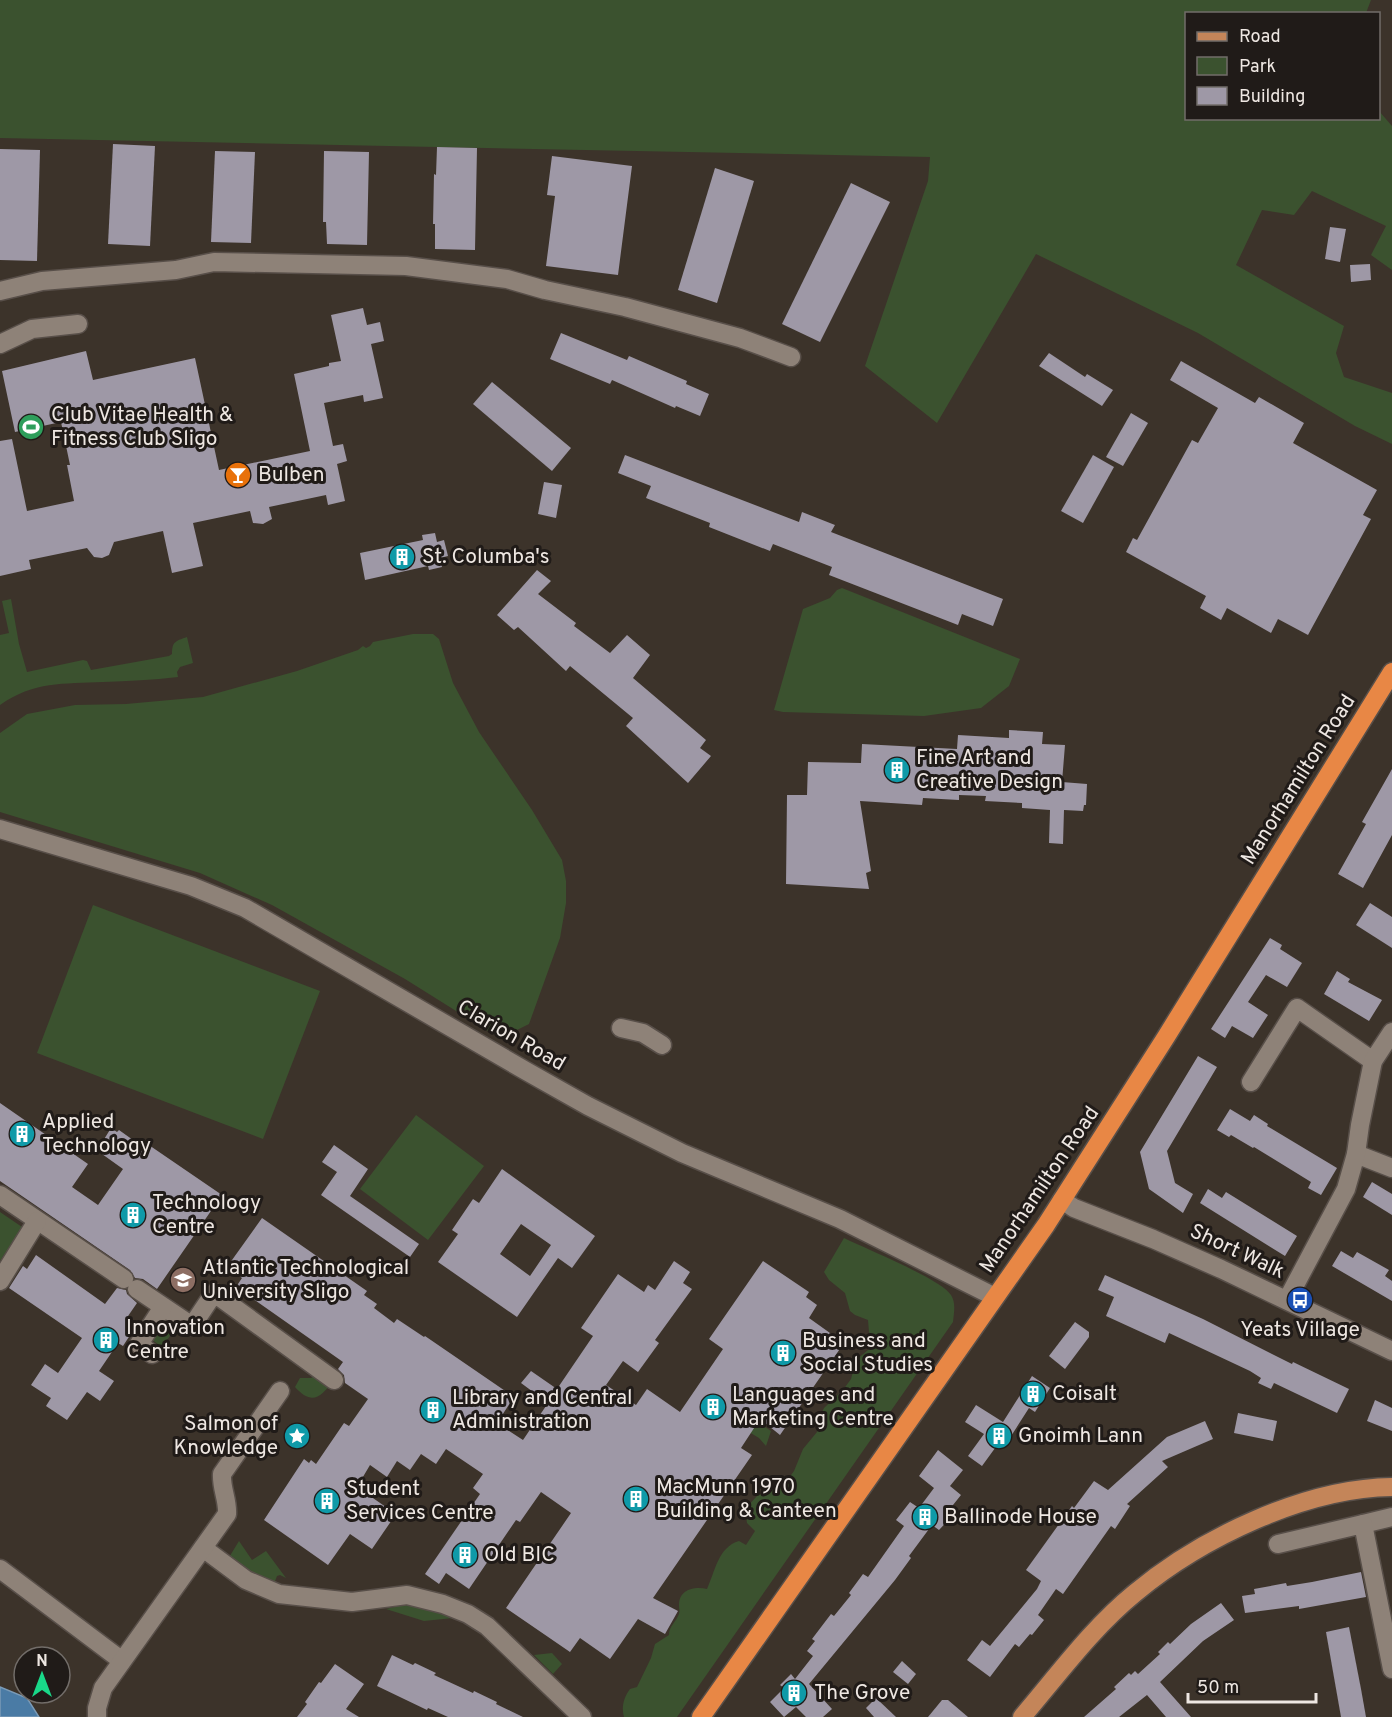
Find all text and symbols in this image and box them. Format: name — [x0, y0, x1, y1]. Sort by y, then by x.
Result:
legend — [1185, 12, 1380, 120]
text: Road — [1239, 26, 1281, 49]
text: Park — [1239, 56, 1276, 79]
text: Building — [1239, 86, 1305, 109]
place label: Club Vitae Health & Fitness Club Sligo — [51, 402, 233, 453]
sports icon: Club Vitae Health & Fitness Club Sligo — [16, 412, 46, 442]
bar icon: Bulben — [223, 460, 253, 490]
place label: Bulben — [258, 462, 325, 489]
building icon: St. Columba's — [387, 542, 417, 572]
place label: St. Columba's — [422, 544, 550, 571]
street label: Manorhamilton Road — [1236, 690, 1362, 870]
place label: Fine Art and Creative Design — [916, 745, 1063, 796]
building icon: Fine Art and Creative Design — [882, 755, 912, 785]
street label: Clarion Road — [452, 994, 570, 1078]
street label: Manorhamilton Road — [974, 1101, 1106, 1279]
place label: Applied Technology — [42, 1109, 151, 1160]
building icon: Applied Technology — [7, 1119, 37, 1149]
place label: Technology Centre — [152, 1190, 261, 1241]
building icon: Technology Centre — [118, 1200, 148, 1230]
street label: Short Walk — [1185, 1218, 1289, 1286]
place label: Atlantic Technological University Sligo — [202, 1255, 409, 1306]
school or university icon: Atlantic Technological University Sligo — [168, 1265, 198, 1295]
bus stop icon: Yeats Village — [1285, 1285, 1315, 1315]
place label: Innovation Centre — [126, 1315, 225, 1366]
place label: Yeats Village — [1240, 1317, 1360, 1344]
building icon: Innovation Centre — [91, 1325, 121, 1355]
place label: Business and Social Studies — [802, 1328, 933, 1379]
building icon: Business and Social Studies — [768, 1338, 798, 1368]
building icon: Coisalt — [1018, 1379, 1048, 1409]
place label: Coisalt — [1052, 1381, 1117, 1408]
place label: Languages and Marketing Centre — [732, 1382, 894, 1433]
place label: Library and Central Administration — [452, 1385, 633, 1436]
building icon: Languages and Marketing Centre — [698, 1392, 728, 1422]
building icon: Library and Central Administration — [418, 1395, 448, 1425]
place label: Salmon of Knowledge — [173, 1411, 278, 1462]
place icon: Salmon of Knowledge — [282, 1421, 312, 1451]
building icon: Gnoimh Lann — [984, 1421, 1014, 1451]
place label: Gnoimh Lann — [1018, 1423, 1143, 1450]
place label: MacMunn 1970 Building & Canteen — [656, 1474, 837, 1525]
place label: Student Services Centre — [346, 1476, 493, 1527]
building icon: MacMunn 1970 Building & Canteen — [621, 1484, 651, 1514]
building icon: Student Services Centre — [312, 1486, 342, 1516]
building icon: Ballinode House — [910, 1502, 940, 1532]
place label: Ballinode House — [944, 1504, 1097, 1531]
building icon: Old BIC — [450, 1540, 480, 1570]
place label: Old BIC — [484, 1542, 555, 1569]
north arrow — [12, 1645, 72, 1705]
text: N — [36, 1652, 48, 1672]
scale bar — [1188, 1666, 1316, 1704]
text: 50 m — [1197, 1677, 1239, 1700]
building icon: The Grove — [779, 1678, 809, 1708]
place label: The Grove — [814, 1680, 910, 1707]

